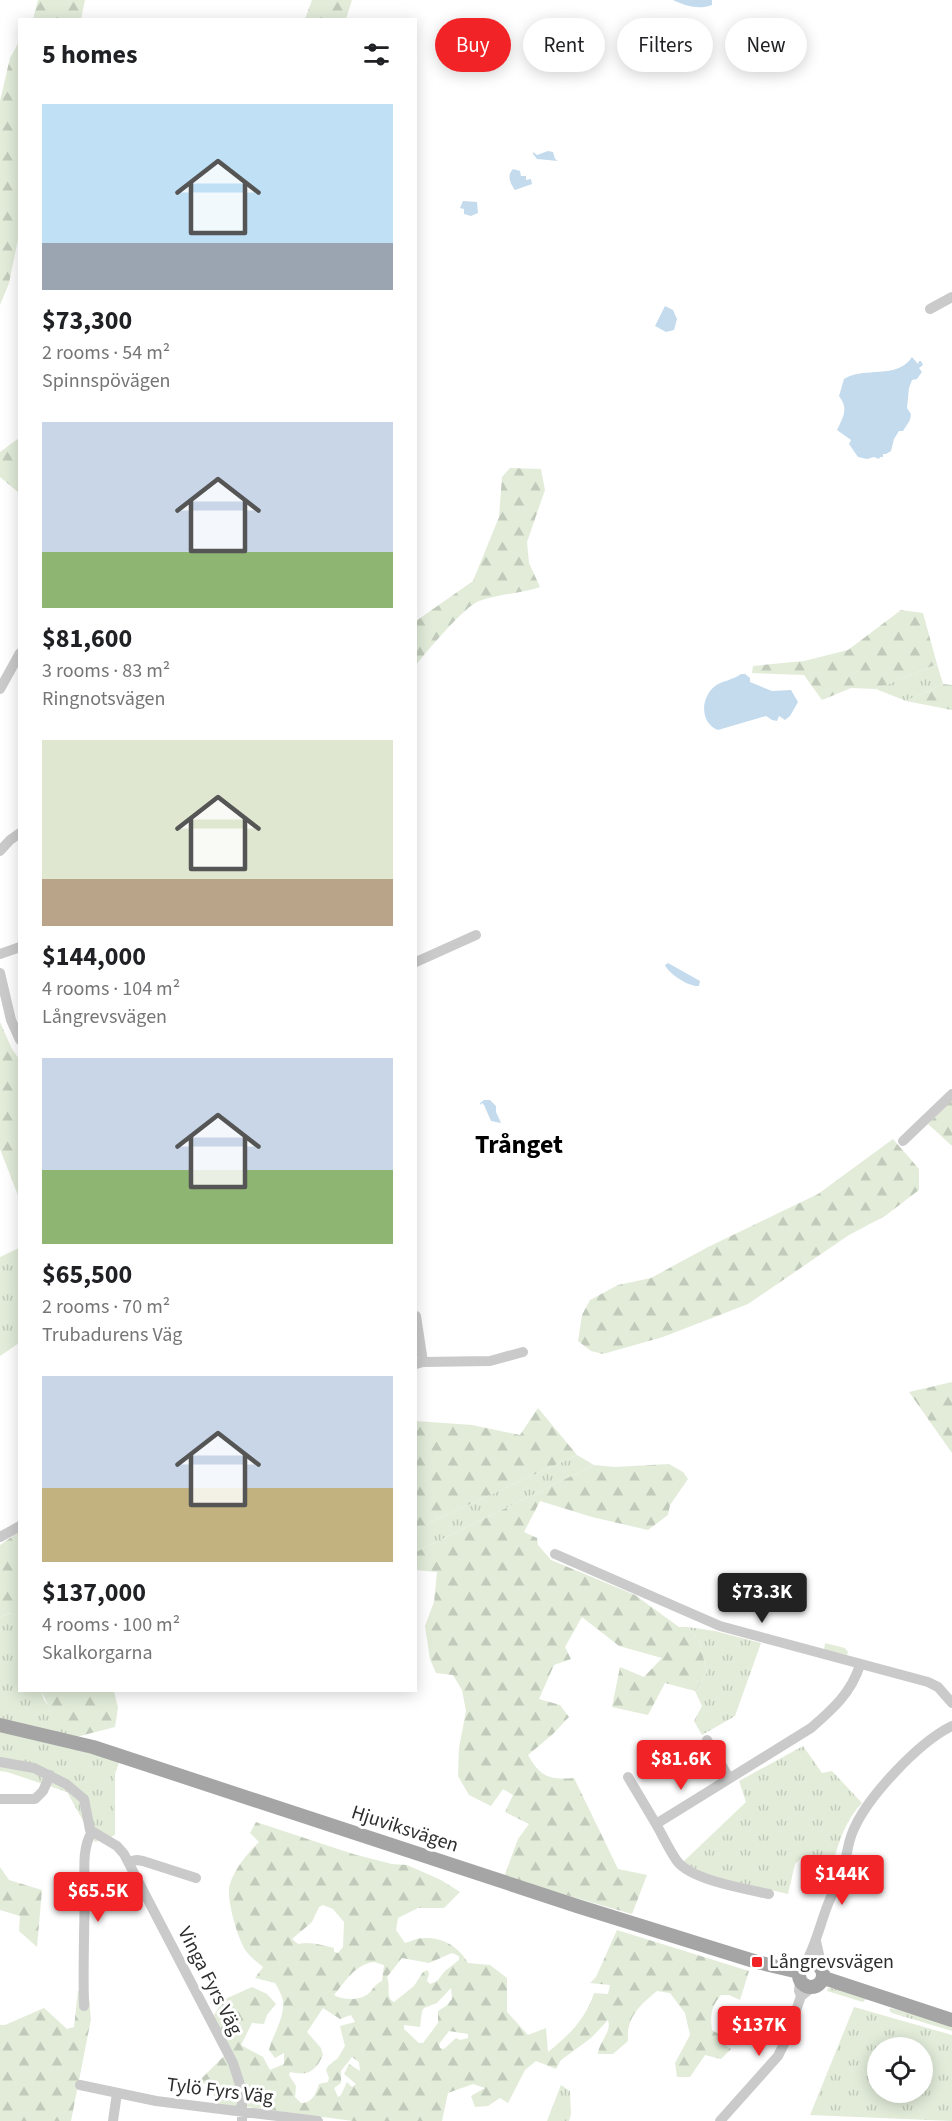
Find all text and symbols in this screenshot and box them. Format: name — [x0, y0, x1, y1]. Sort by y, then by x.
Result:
chip: Buy — [435, 18, 511, 72]
chip: Rent — [523, 18, 605, 72]
chip: Filters — [617, 18, 713, 72]
chip: New — [725, 18, 807, 72]
text: 5 homes — [42, 36, 137, 73]
icon: filters — [360, 38, 393, 71]
icon: home — [164, 143, 272, 251]
text: $73,300 — [42, 302, 132, 339]
text: 2 rooms · 54 m² — [42, 339, 170, 367]
text: Spinnspövägen — [42, 367, 171, 395]
icon: home — [164, 461, 272, 569]
text: $81,600 — [42, 620, 132, 657]
text: 3 rooms · 83 m² — [42, 657, 170, 685]
text: Ringnotsvägen — [42, 685, 165, 713]
icon: home — [164, 779, 272, 887]
text: $144,000 — [42, 938, 146, 975]
text: 4 rooms · 104 m² — [42, 975, 180, 1003]
text: Långrevsvägen — [42, 1003, 167, 1031]
icon: home — [164, 1097, 272, 1205]
district label: Trånget — [475, 1126, 563, 1163]
text: $65,500 — [42, 1256, 132, 1293]
text: 2 rooms · 70 m² — [42, 1293, 170, 1321]
text: Trubadurens Väg — [42, 1321, 182, 1349]
icon: home — [164, 1415, 272, 1523]
pin: $73.3K — [713, 1573, 811, 1624]
text: $137,000 — [42, 1574, 146, 1611]
text: $73.3K — [732, 1578, 792, 1606]
text: 4 rooms · 100 m² — [42, 1611, 180, 1639]
text: Skalkorgarna — [42, 1639, 152, 1667]
pin: $81.6K — [632, 1740, 730, 1791]
text: $81.6K — [651, 1745, 711, 1773]
street label: Hjuviksvägen — [348, 1799, 462, 1859]
pin: $144K — [800, 1855, 884, 1906]
text: $144K — [815, 1860, 869, 1888]
pin: $65.5K — [49, 1872, 147, 1923]
text: $65.5K — [68, 1877, 128, 1905]
street label: Vinga Fyrs Väg — [171, 1922, 249, 2040]
place label: Långrevsvägen — [769, 1948, 894, 1976]
marker: Långrevsvägen — [750, 1955, 764, 1969]
pin: $137K — [717, 2006, 801, 2057]
text: $137K — [732, 2011, 786, 2039]
map controls — [867, 2037, 933, 2103]
button: locate — [867, 2037, 933, 2103]
street label: Tylö Fyrs Väg — [165, 2071, 275, 2111]

